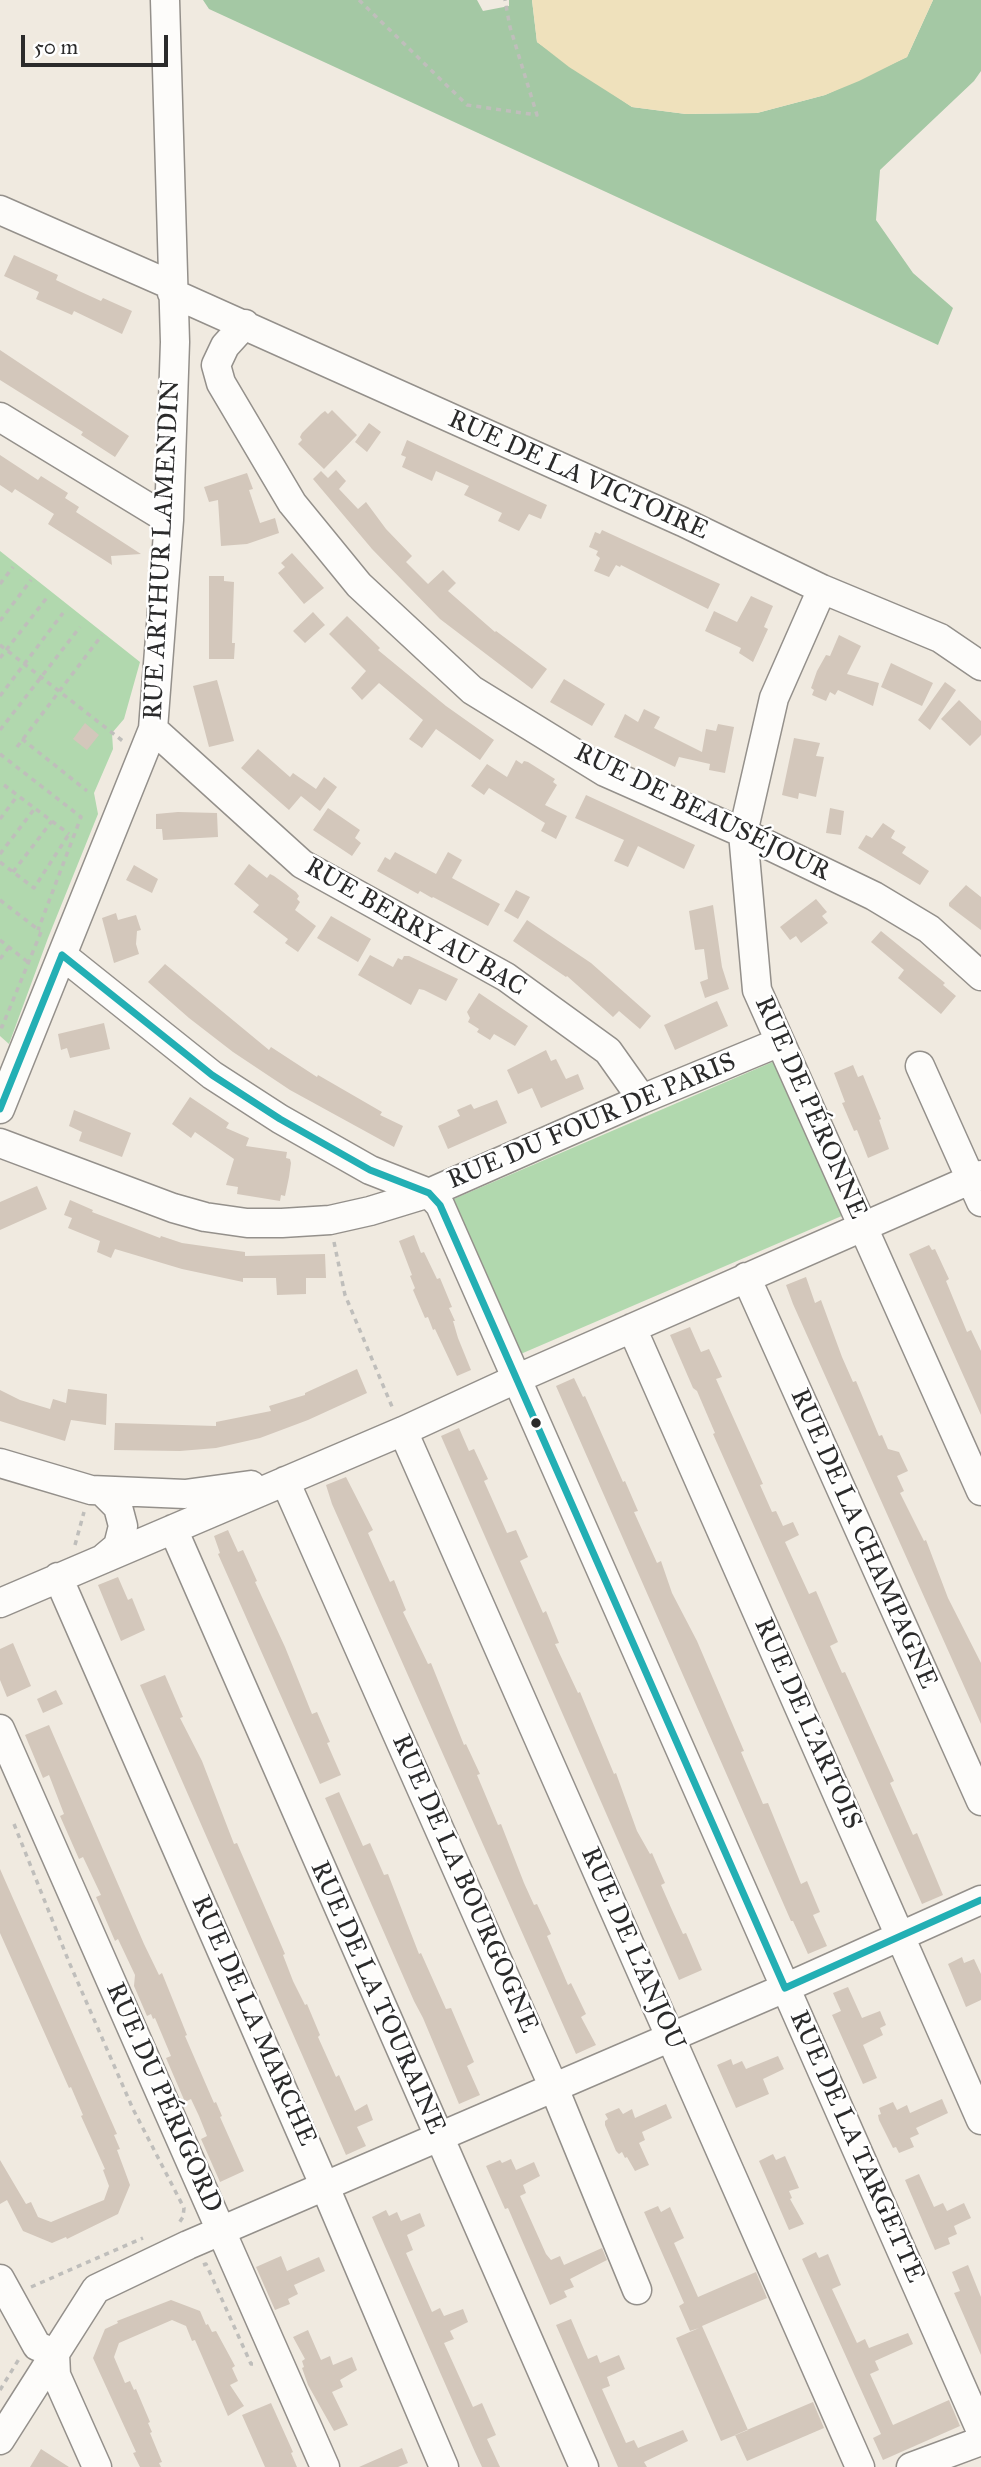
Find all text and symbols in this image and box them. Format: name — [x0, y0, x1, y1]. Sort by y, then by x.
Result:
scale bar — [24, 21, 172, 65]
text: 50 m — [34, 34, 78, 60]
street label: RUE ARTHUR LAMENDIN — [139, 379, 187, 721]
street label: RUE DE LA VICTOIRE — [443, 404, 713, 548]
street label: RUE DE BEAUSÉJOUR — [569, 737, 835, 889]
street label: RUE BERRY AU BAC — [299, 852, 531, 1004]
street label: RUE DE PÉRONNE — [747, 992, 873, 1224]
street label: RUE DU FOUR DE PARIS — [443, 1047, 741, 1197]
street label: RUE DE LA CHAMPAGNE — [783, 1384, 943, 1694]
unlabelled marker — [529, 1416, 543, 1430]
street label: RUE DE L'ARTOIS — [746, 1614, 868, 1834]
street label: RUE DE LA BOURGOGNE — [384, 1730, 544, 2038]
street label: RUE DE L'ANJOU — [573, 1843, 691, 2055]
street label: RUE DE LA TOURAINE — [303, 1857, 451, 2139]
street label: RUE DE LA MARCHE — [184, 1891, 322, 2151]
street label: RUE DU PÉRIGORD — [98, 1978, 228, 2218]
street label: RUE DE LA TARGETTE — [782, 2006, 930, 2288]

